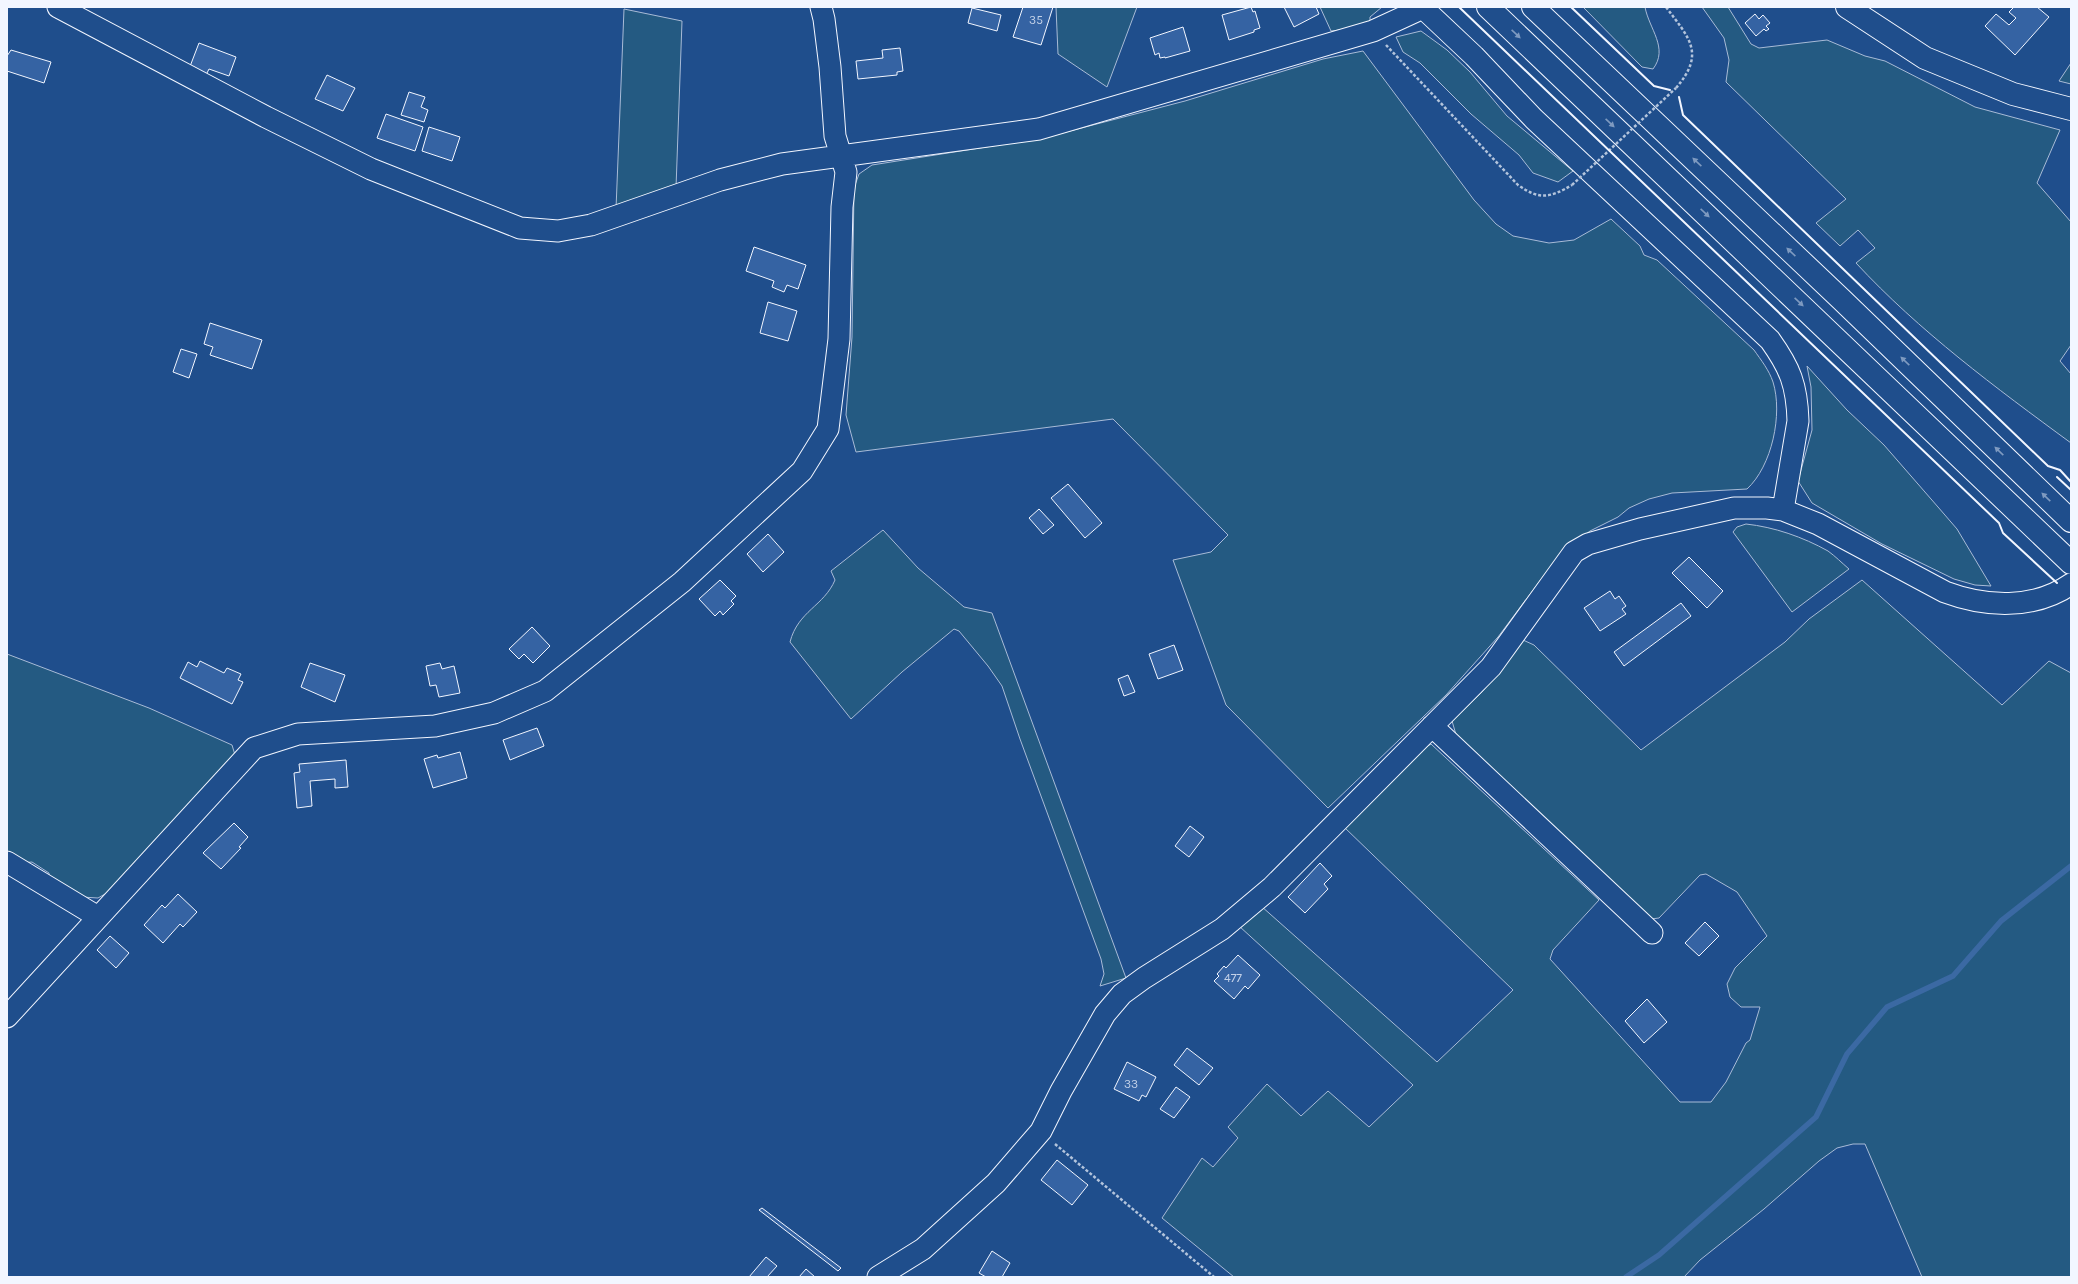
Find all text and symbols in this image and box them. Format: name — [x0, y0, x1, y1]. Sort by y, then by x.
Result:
house number: 35 — [1029, 13, 1043, 27]
one-way arrow — [1511, 29, 1521, 39]
one-way arrow — [1606, 118, 1615, 127]
one-way arrow — [1692, 157, 1702, 167]
one-way arrow — [1700, 208, 1710, 218]
one-way arrow — [1786, 247, 1796, 257]
one-way arrow — [1794, 297, 1804, 307]
one-way arrow — [1900, 356, 1910, 366]
one-way arrow — [1994, 446, 2004, 456]
one-way arrow — [2041, 492, 2051, 502]
house number: 477 — [1224, 971, 1242, 985]
house number: 33 — [1124, 1077, 1138, 1091]

